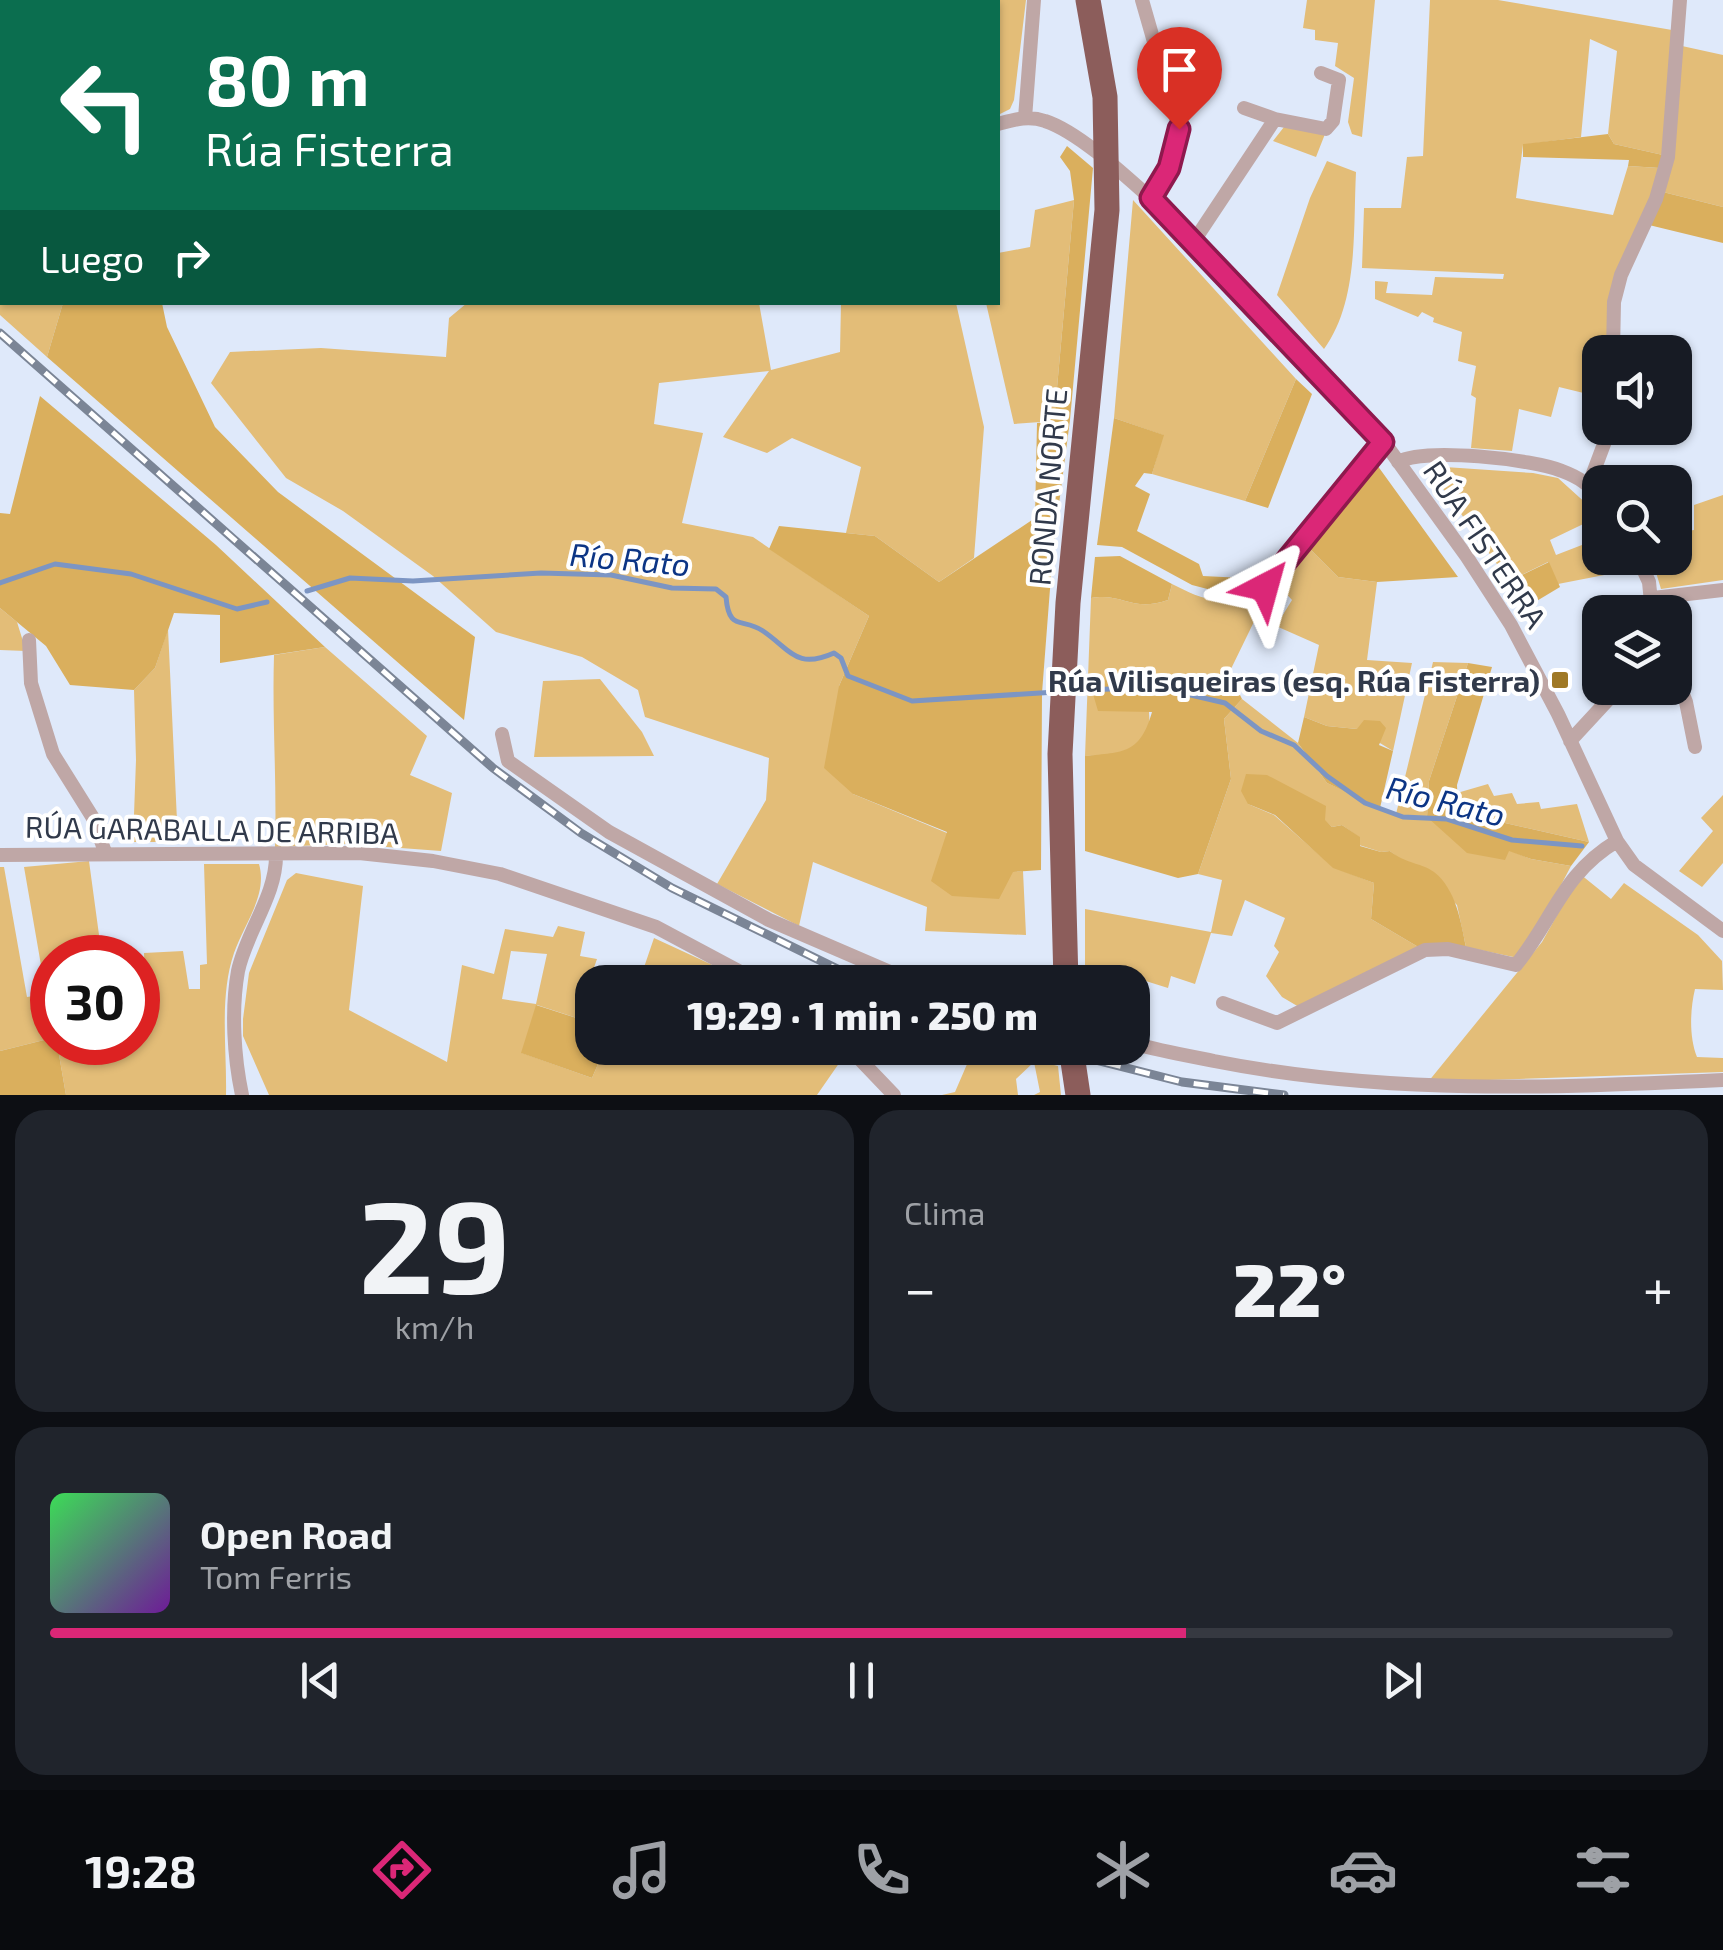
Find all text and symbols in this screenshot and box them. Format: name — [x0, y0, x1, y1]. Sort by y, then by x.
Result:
pin — [1137, 27, 1222, 130]
text: 80 m — [205, 36, 370, 120]
icon: left — [40, 40, 170, 170]
icon: arrive — [1152, 42, 1207, 97]
text: Rúa Fisterra — [205, 121, 454, 175]
icon: right — [164, 230, 219, 285]
text: Luego — [40, 235, 144, 281]
map controls — [1582, 335, 1692, 705]
button: sound — [1582, 335, 1692, 445]
street label: RONDA NORTE — [1020, 387, 1074, 587]
street label: RÚA FISTERRA — [1417, 454, 1555, 635]
button: search — [1582, 465, 1692, 575]
water label: Río Rato — [568, 534, 692, 582]
position arrow — [1213, 535, 1317, 639]
button: layers — [1582, 595, 1692, 705]
place label: Rúa Vilisqueiras (esq. Rúa Fisterra) — [1048, 662, 1540, 698]
marker: Rúa Vilisqueiras (esq. Rúa Fisterra) — [1549, 669, 1571, 691]
water label: Río Rato — [1383, 767, 1509, 833]
street label: RÚA GARABALLA DE ARRIBA — [25, 808, 400, 850]
speed limit sign: 30 — [30, 935, 160, 1065]
text: 19:29 · 1 min · 250 m — [687, 992, 1038, 1038]
text: 29 — [358, 1164, 511, 1320]
text: Clima — [904, 1193, 985, 1231]
text: 22° — [1233, 1242, 1346, 1332]
text: − — [904, 1254, 936, 1320]
text: + — [1643, 1254, 1673, 1320]
text: km/h — [395, 1307, 474, 1345]
text: Open Road — [200, 1511, 393, 1557]
text: Tom Ferris — [200, 1557, 352, 1595]
icon: previous — [293, 1653, 348, 1708]
icon: pause — [834, 1653, 889, 1708]
icon: next — [1375, 1653, 1430, 1708]
icon: directions — [367, 1835, 437, 1905]
icon: music — [607, 1835, 677, 1905]
icon: phone — [847, 1835, 917, 1905]
icon: climate — [1088, 1835, 1158, 1905]
icon: car — [1328, 1835, 1398, 1905]
icon: filters — [1568, 1835, 1638, 1905]
text: 19:28 — [85, 1843, 197, 1897]

